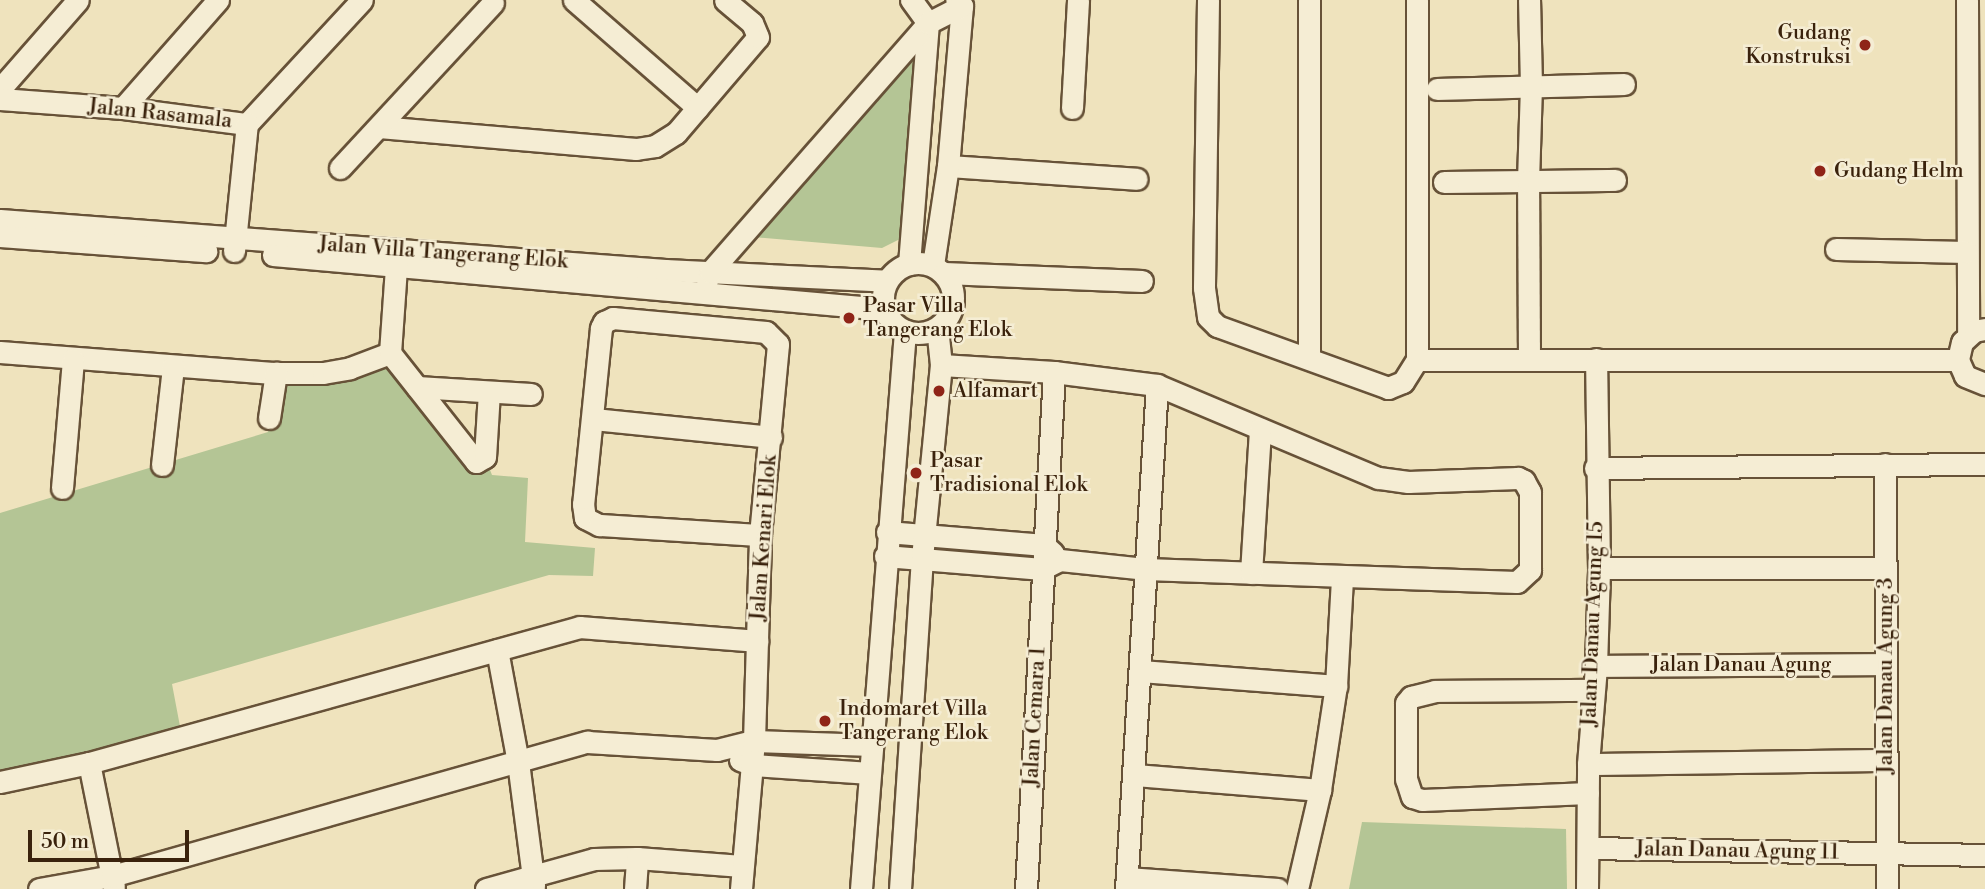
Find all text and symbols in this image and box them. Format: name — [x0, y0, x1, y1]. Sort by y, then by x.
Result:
place label: Gudang Konstruksi — [1745, 20, 1851, 70]
marker: Gudang Konstruksi — [1857, 37, 1873, 53]
street label: Jalan Rasamala — [87, 94, 233, 134]
place label: Gudang Helm — [1834, 158, 1964, 184]
marker: Gudang Helm — [1812, 163, 1828, 179]
street label: Jalan Villa Tangerang Elok — [317, 232, 569, 274]
place label: Pasar Villa Tangerang Elok — [863, 293, 1012, 343]
marker: Pasar Villa Tangerang Elok — [841, 310, 857, 326]
place label: Alfamart — [953, 378, 1038, 404]
marker: Alfamart — [931, 383, 947, 399]
place label: Pasar Tradisional Elok — [930, 448, 1087, 498]
street label: Jalan Kenari Elok — [746, 454, 782, 622]
marker: Pasar Tradisional Elok — [908, 465, 924, 481]
street label: Jalan Danau Agung 15 — [1577, 521, 1609, 727]
street label: Jalan Danau Agung 3 — [1873, 578, 1899, 774]
street label: Jalan Cemara 1 — [1019, 646, 1051, 788]
street label: Jalan Danau Agung — [1651, 652, 1831, 678]
place label: Indomaret Villa Tangerang Elok — [839, 696, 988, 746]
marker: Indomaret Villa Tangerang Elok — [817, 713, 833, 729]
scale bar — [32, 816, 192, 860]
text: 50 m — [41, 829, 89, 855]
street label: Jalan Danau Agung 11 — [1635, 837, 1839, 865]

